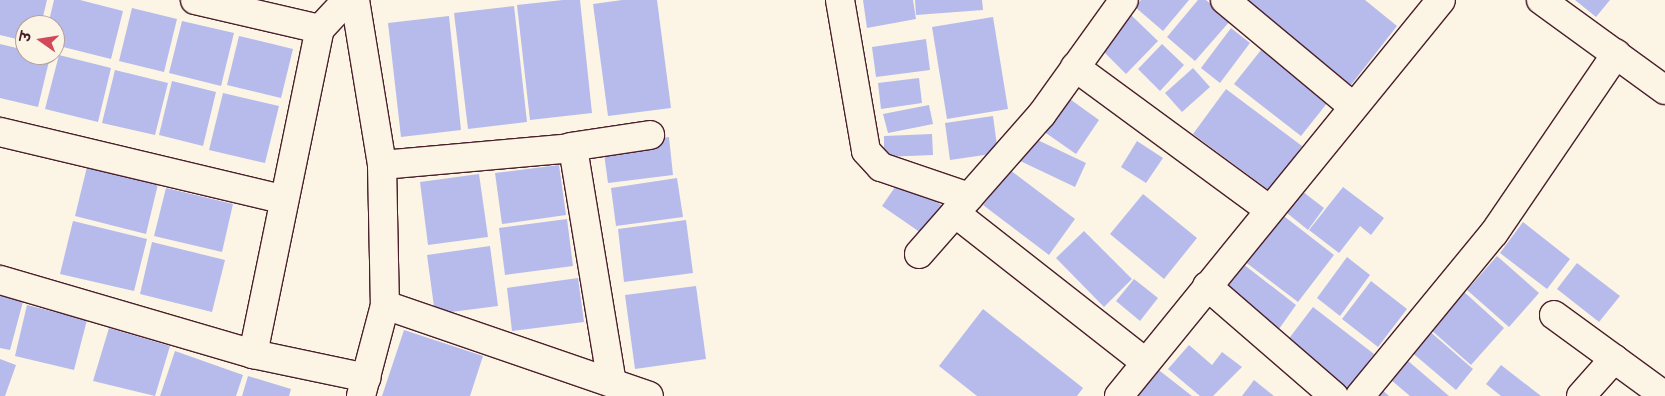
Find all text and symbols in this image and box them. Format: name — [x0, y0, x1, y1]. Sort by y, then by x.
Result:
north arrow — [15, 15, 65, 65]
text: उ — [17, 30, 36, 43]

